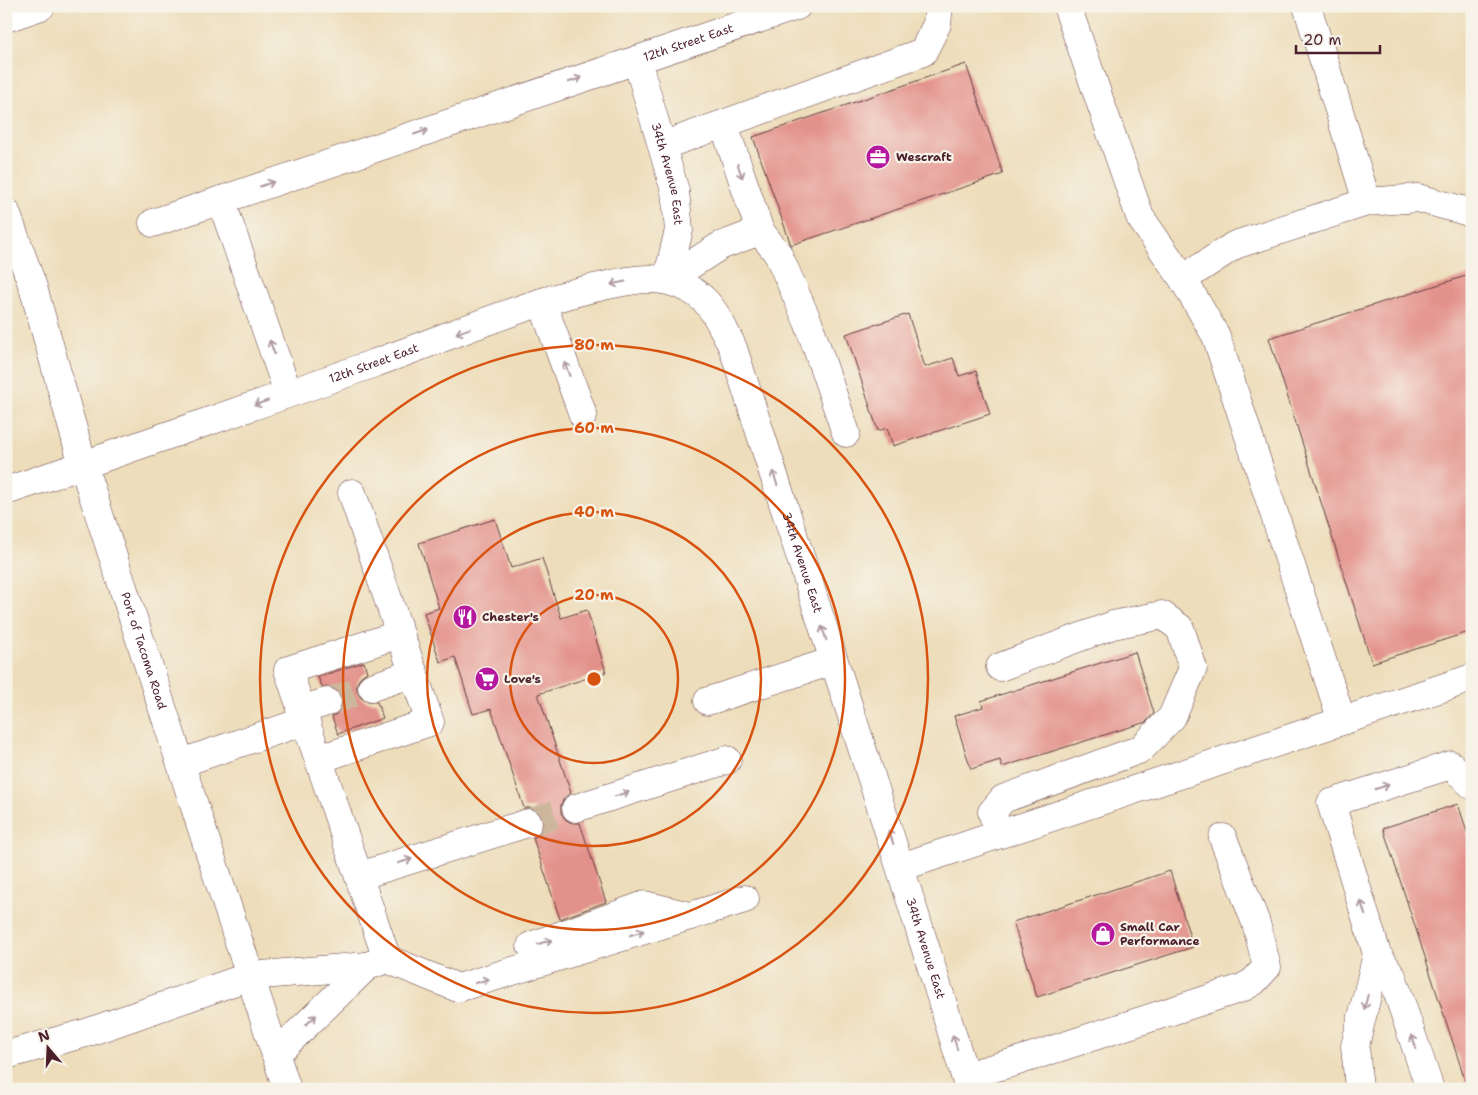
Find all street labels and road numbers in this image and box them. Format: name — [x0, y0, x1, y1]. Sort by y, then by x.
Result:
street label: 12th Street East — [641, 20, 736, 65]
street label: 34th Avenue East — [648, 121, 686, 226]
street label: 12th Street East — [327, 340, 421, 387]
street label: 34th Avenue East — [778, 510, 826, 615]
street label: Port of Tacoma Road — [117, 590, 170, 712]
street label: 34th Avenue East — [902, 896, 949, 1001]

